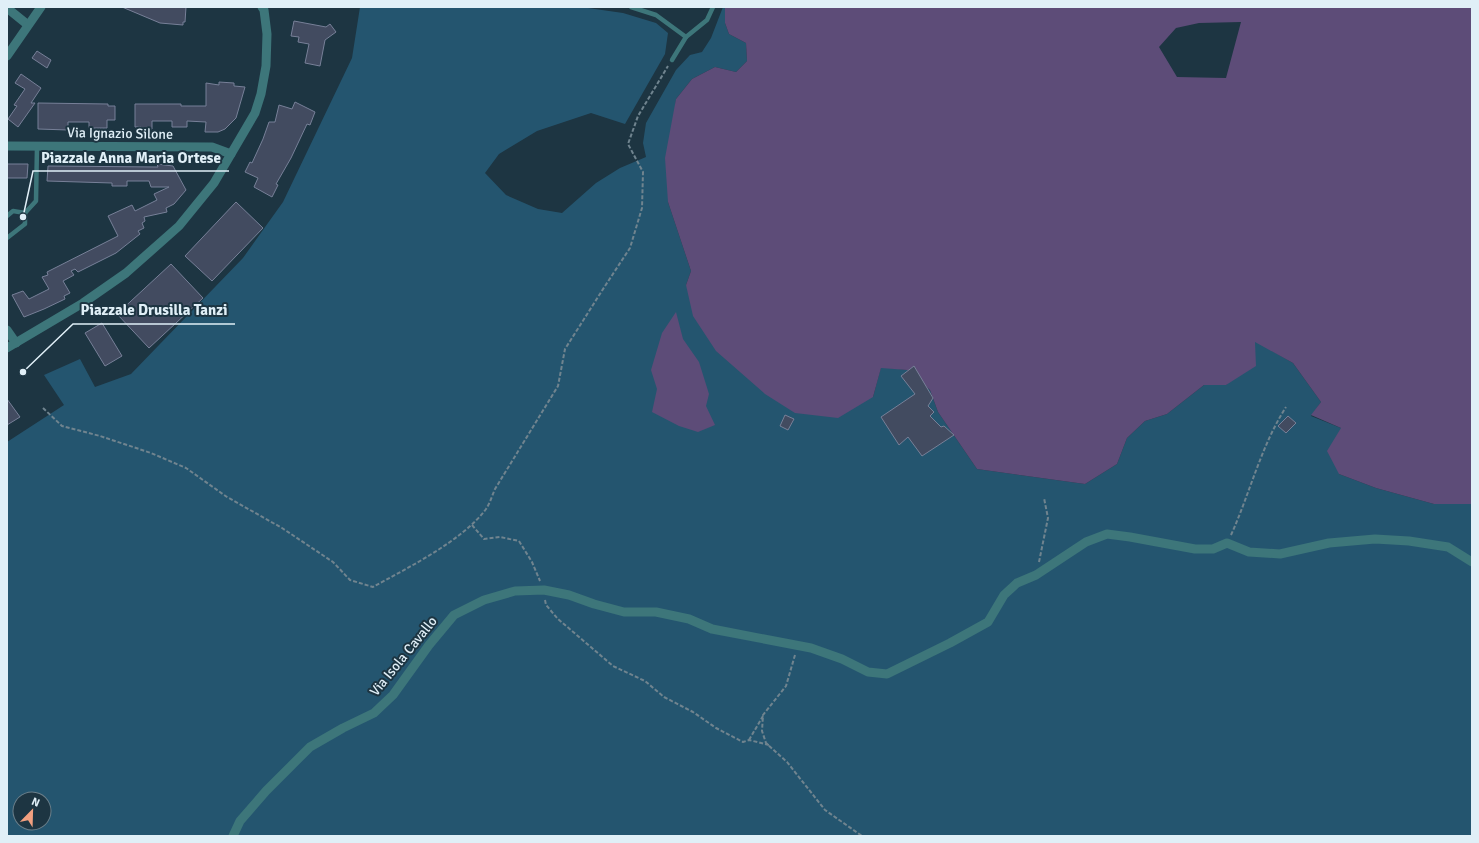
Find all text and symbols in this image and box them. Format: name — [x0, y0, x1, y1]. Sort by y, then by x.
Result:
street label: Via Ignazio Silone — [67, 124, 173, 143]
callout: Piazzale Anna Maria Ortese — [33, 144, 229, 171]
text: Piazzale Anna Maria Ortese — [41, 149, 221, 167]
callout: Piazzale Drusilla Tanzi — [73, 297, 235, 324]
text: Piazzale Drusilla Tanzi — [81, 301, 227, 319]
street label: Via Isola Cavallo — [366, 613, 441, 700]
north arrow — [12, 791, 52, 831]
text: N — [30, 795, 42, 810]

